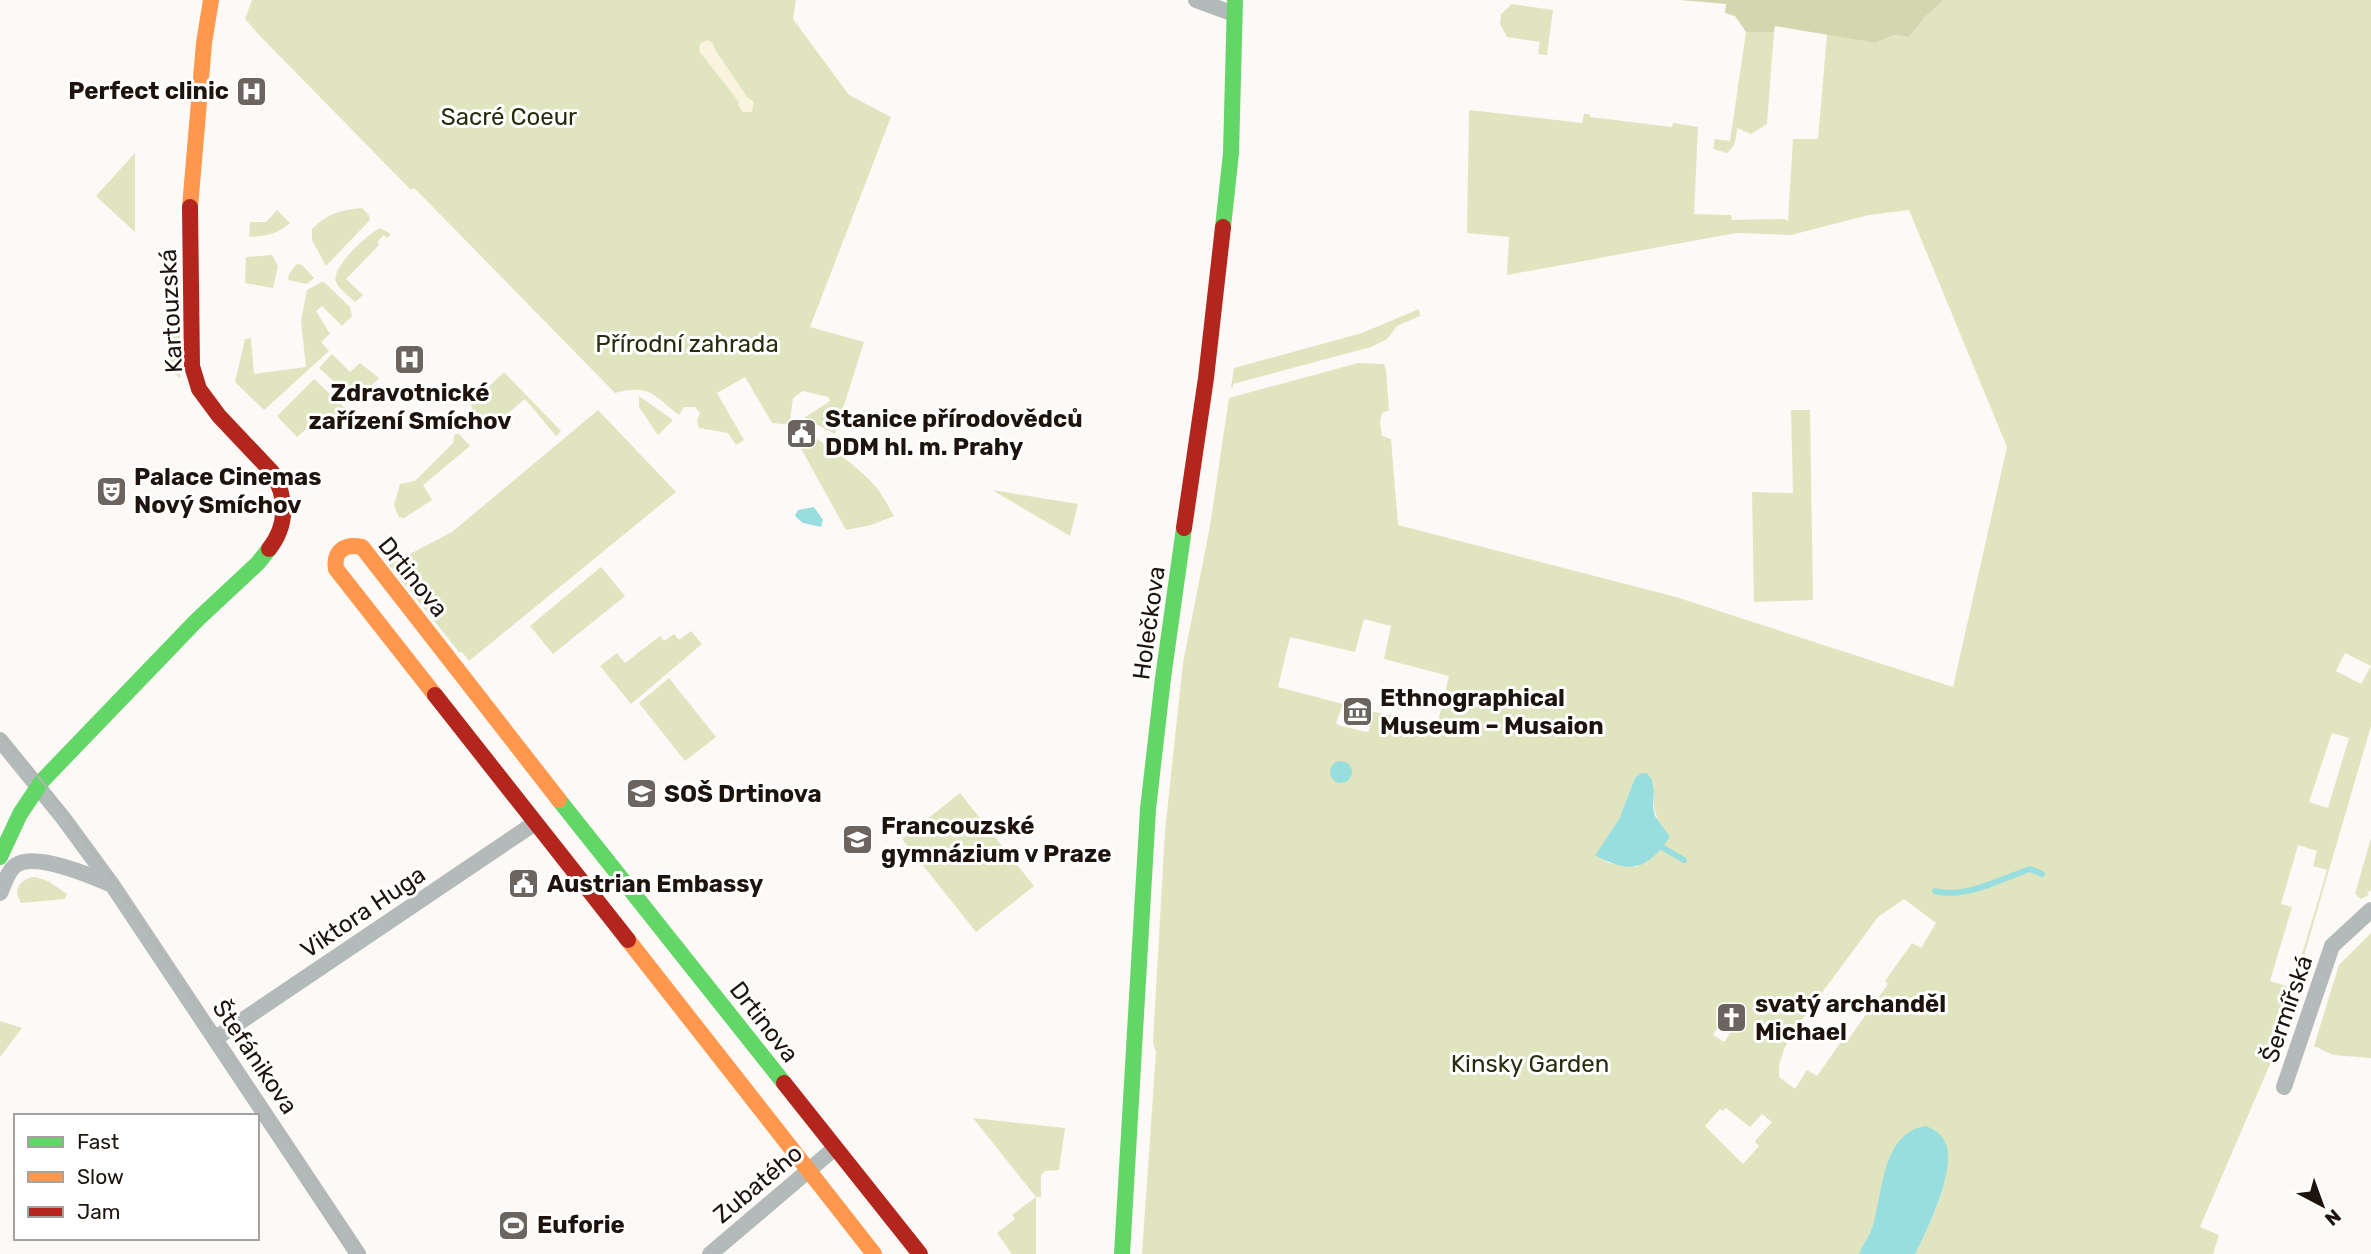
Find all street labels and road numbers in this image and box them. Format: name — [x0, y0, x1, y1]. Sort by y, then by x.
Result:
street label: Kartouzská — [154, 248, 188, 374]
street label: Drtinova — [372, 531, 454, 623]
street label: Holečkova — [1127, 564, 1171, 682]
street label: Viktora Huga — [295, 860, 431, 964]
street label: Šermířská — [2256, 952, 2318, 1066]
street label: Drtinova — [724, 976, 804, 1068]
street label: Štefánikova — [207, 995, 303, 1119]
street label: Zubatého — [708, 1139, 808, 1229]

